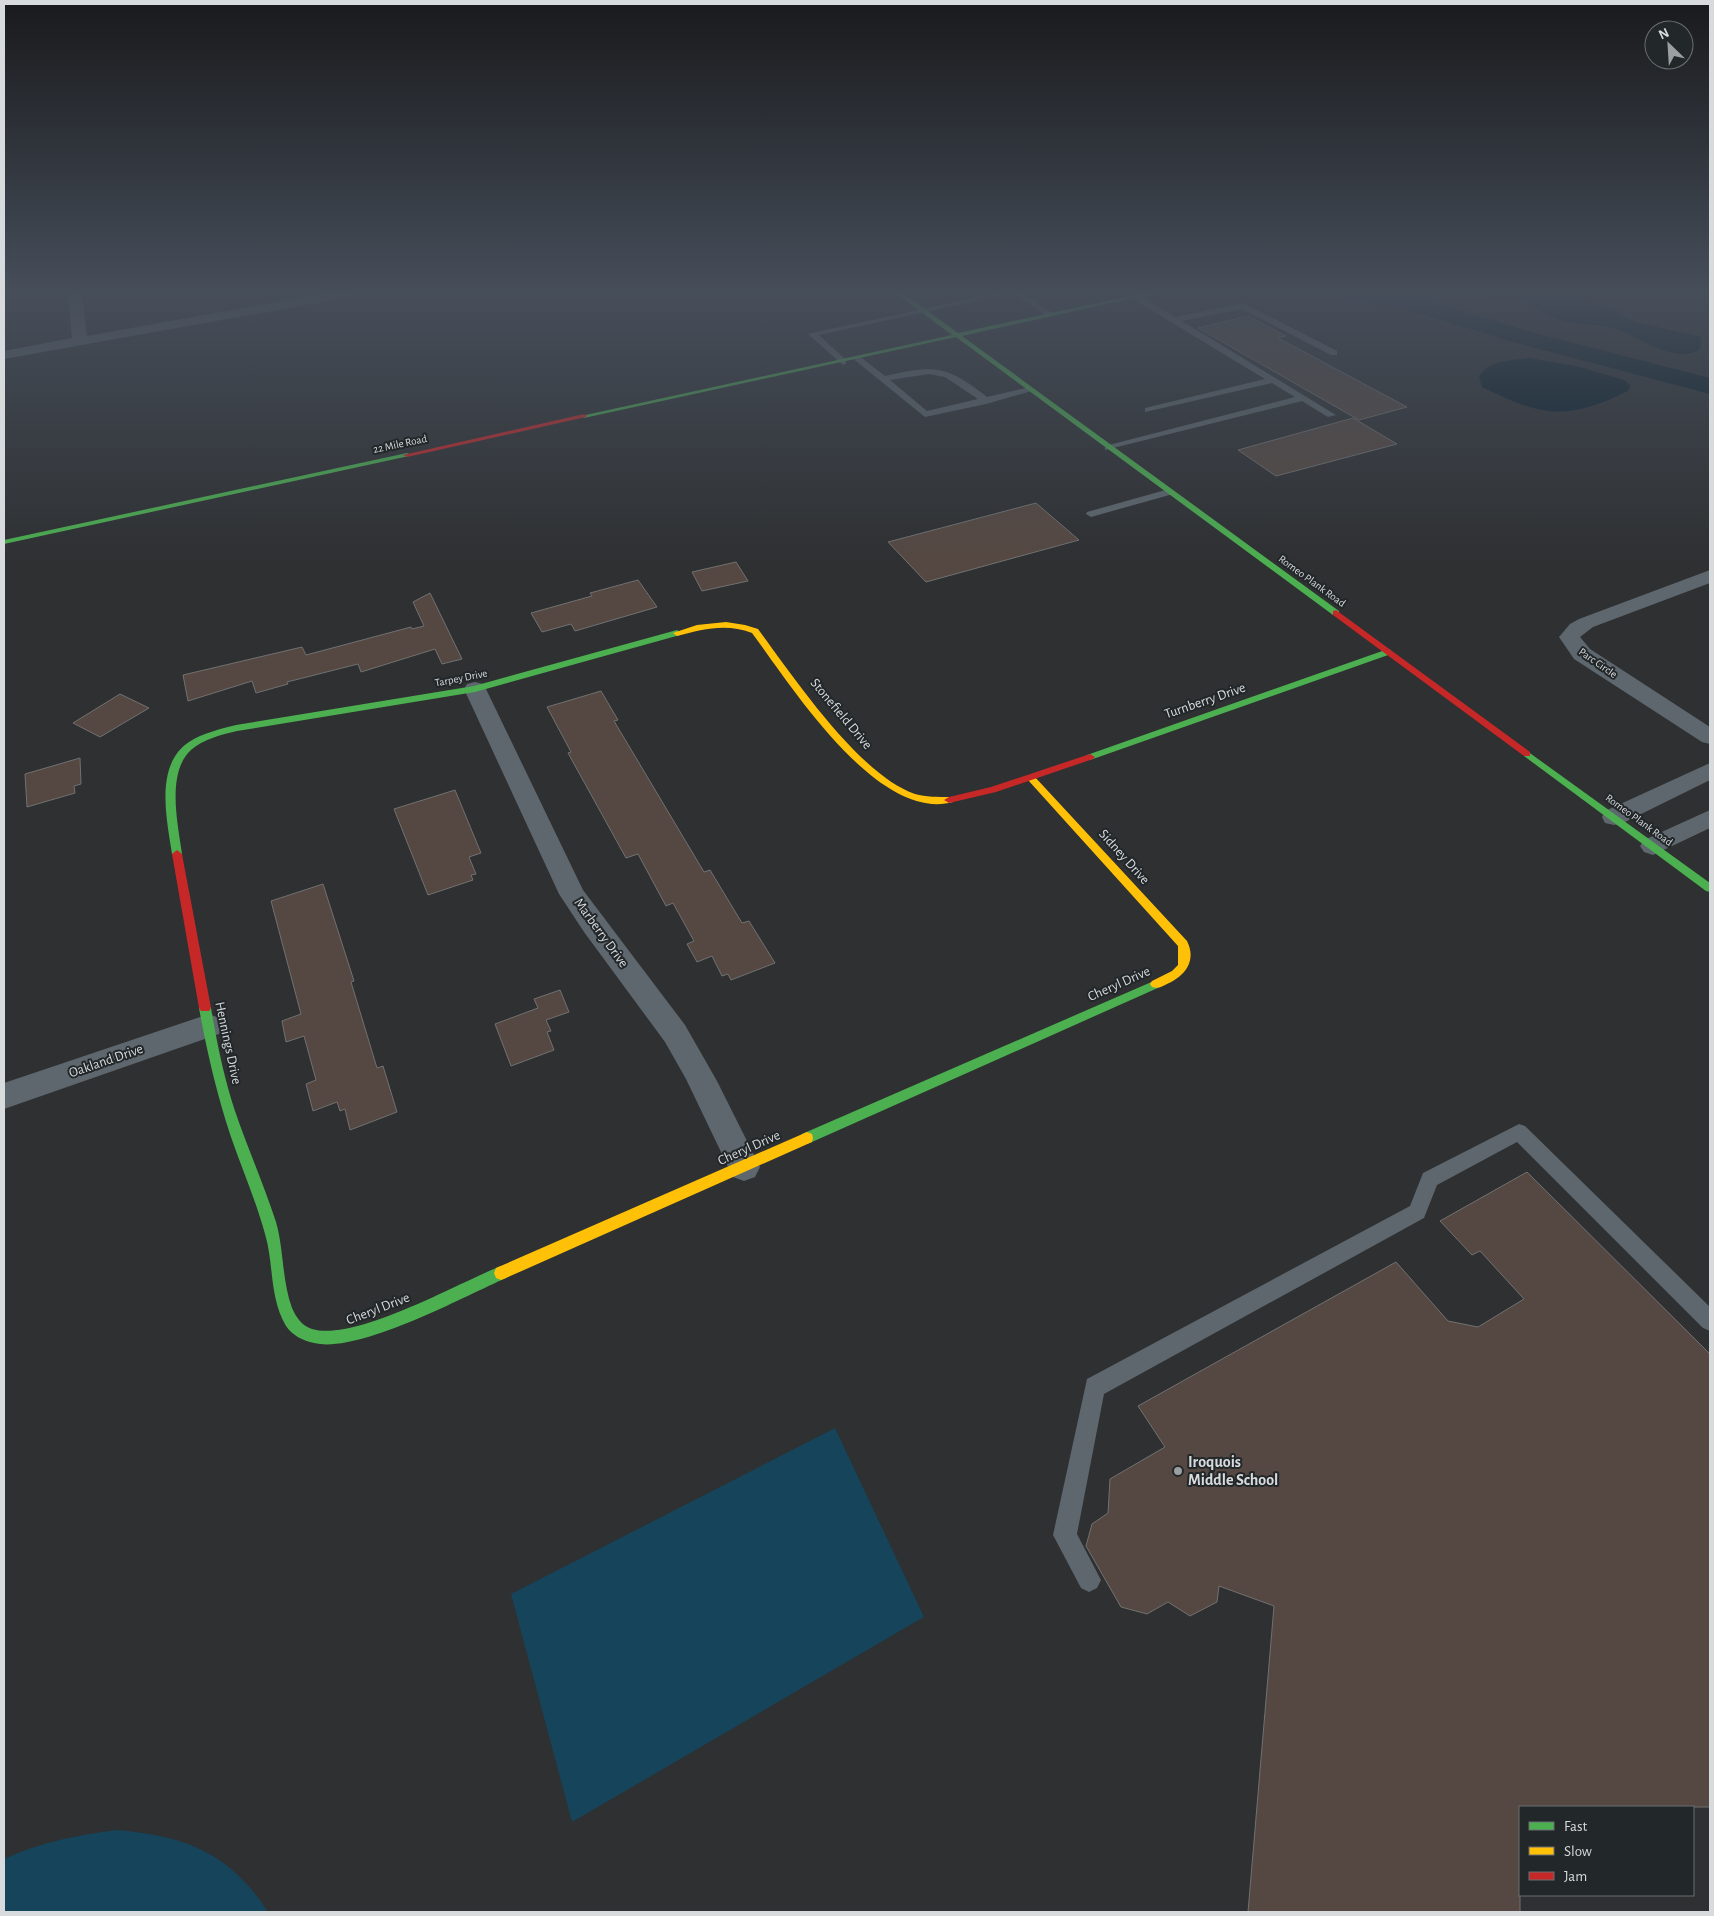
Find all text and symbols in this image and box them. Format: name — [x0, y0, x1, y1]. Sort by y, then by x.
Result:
north arrow — [1644, 20, 1694, 70]
text: N — [1657, 26, 1671, 43]
street label: 22 Mile Road — [372, 433, 428, 455]
street label: Romeo Plank Road — [1276, 553, 1348, 609]
street label: Parc Circle — [1577, 646, 1619, 680]
street label: Tarpey Drive — [434, 668, 488, 688]
street label: Stonefield Drive — [807, 676, 875, 752]
street label: Turnberry Drive — [1163, 681, 1247, 721]
street label: Romeo Plank Road — [1603, 792, 1675, 848]
street label: Sidney Drive — [1096, 827, 1152, 887]
street label: Marberry Drive — [571, 896, 631, 970]
street label: Cheryl Drive — [1086, 964, 1152, 1004]
street label: Hennings Drive — [212, 1000, 244, 1086]
street label: Oakland Drive — [67, 1042, 145, 1080]
street label: Cheryl Drive — [716, 1128, 782, 1168]
street label: Cheryl Drive — [344, 1291, 412, 1327]
place label: Iroquois Middle School — [1188, 1454, 1278, 1488]
marker: Iroquois Middle School — [1172, 1465, 1184, 1477]
legend — [1519, 1806, 1694, 1896]
text: Fast — [1564, 1819, 1588, 1834]
text: Slow — [1564, 1844, 1592, 1859]
text: Jam — [1564, 1869, 1587, 1884]

